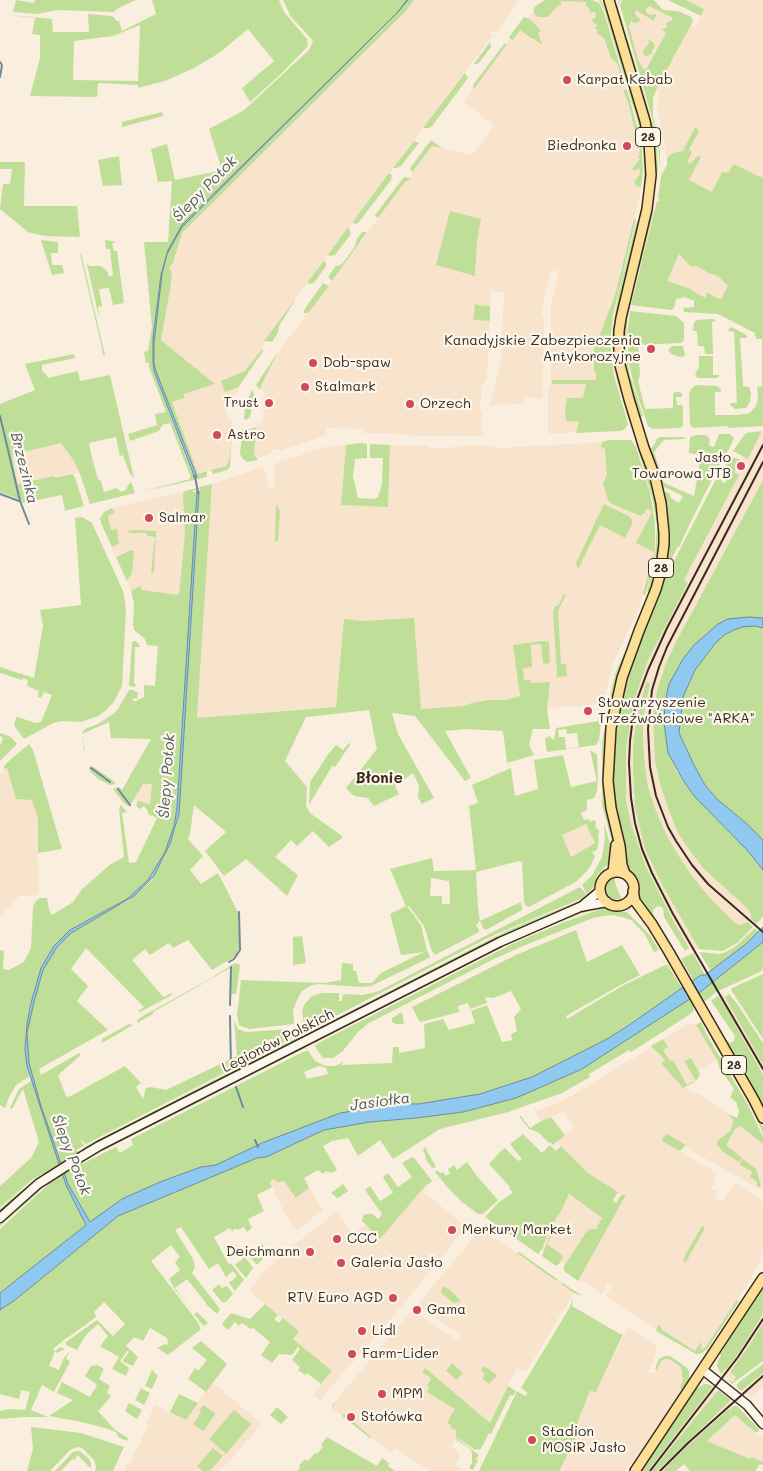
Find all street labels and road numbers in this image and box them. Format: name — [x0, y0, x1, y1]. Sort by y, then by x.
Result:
road number: 28 — [636, 128, 660, 146]
road number: 28 — [648, 558, 674, 578]
street label: Legionów Polskich — [219, 1006, 337, 1076]
road number: 28 — [722, 1056, 746, 1074]

